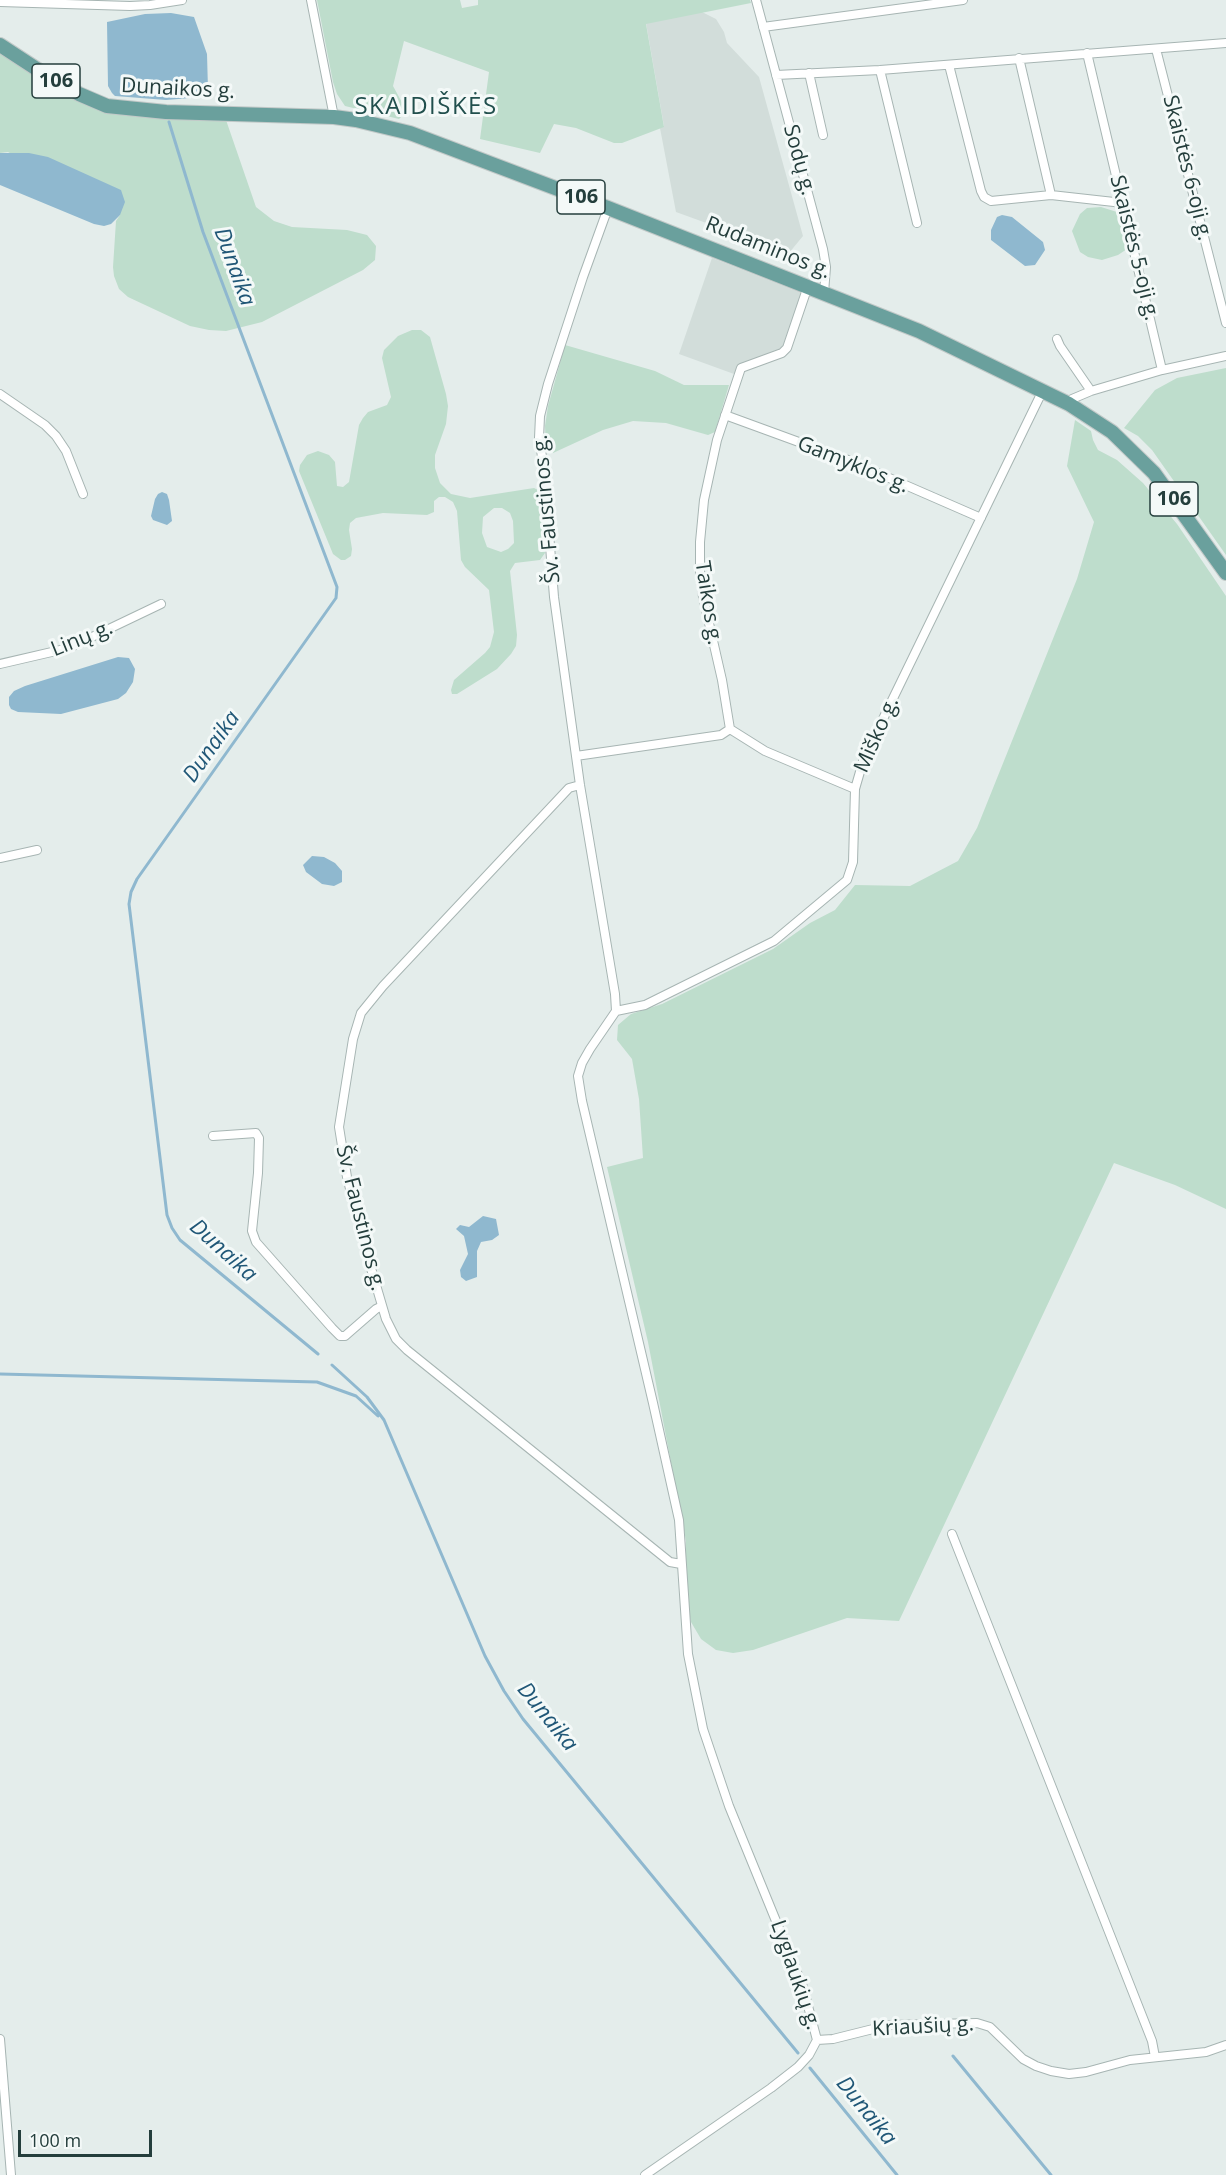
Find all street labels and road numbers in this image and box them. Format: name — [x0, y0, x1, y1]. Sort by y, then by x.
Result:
road number: 106 — [32, 64, 80, 98]
street label: Dunaikos g. — [120, 73, 236, 105]
street label: Skaistės 6-oji g. — [1157, 93, 1217, 243]
street label: Sodų g. — [777, 122, 821, 198]
street label: Skaistės 5-oji g. — [1104, 173, 1164, 323]
road number: 106 — [557, 180, 605, 214]
street label: Rudaminos g. — [702, 211, 834, 285]
street label: Gamyklos g. — [793, 431, 913, 499]
street label: Šv. Faustinos g. — [528, 434, 566, 584]
road number: 106 — [1150, 482, 1198, 516]
street label: Taikos g. — [689, 559, 727, 647]
street label: Linų g. — [47, 615, 117, 663]
street label: Miško g. — [849, 693, 905, 777]
street label: Šv. Faustinos g. — [330, 1143, 390, 1293]
street label: Lyglaukių g. — [764, 1917, 826, 2033]
street label: Kriaušių g. — [871, 2012, 975, 2042]

